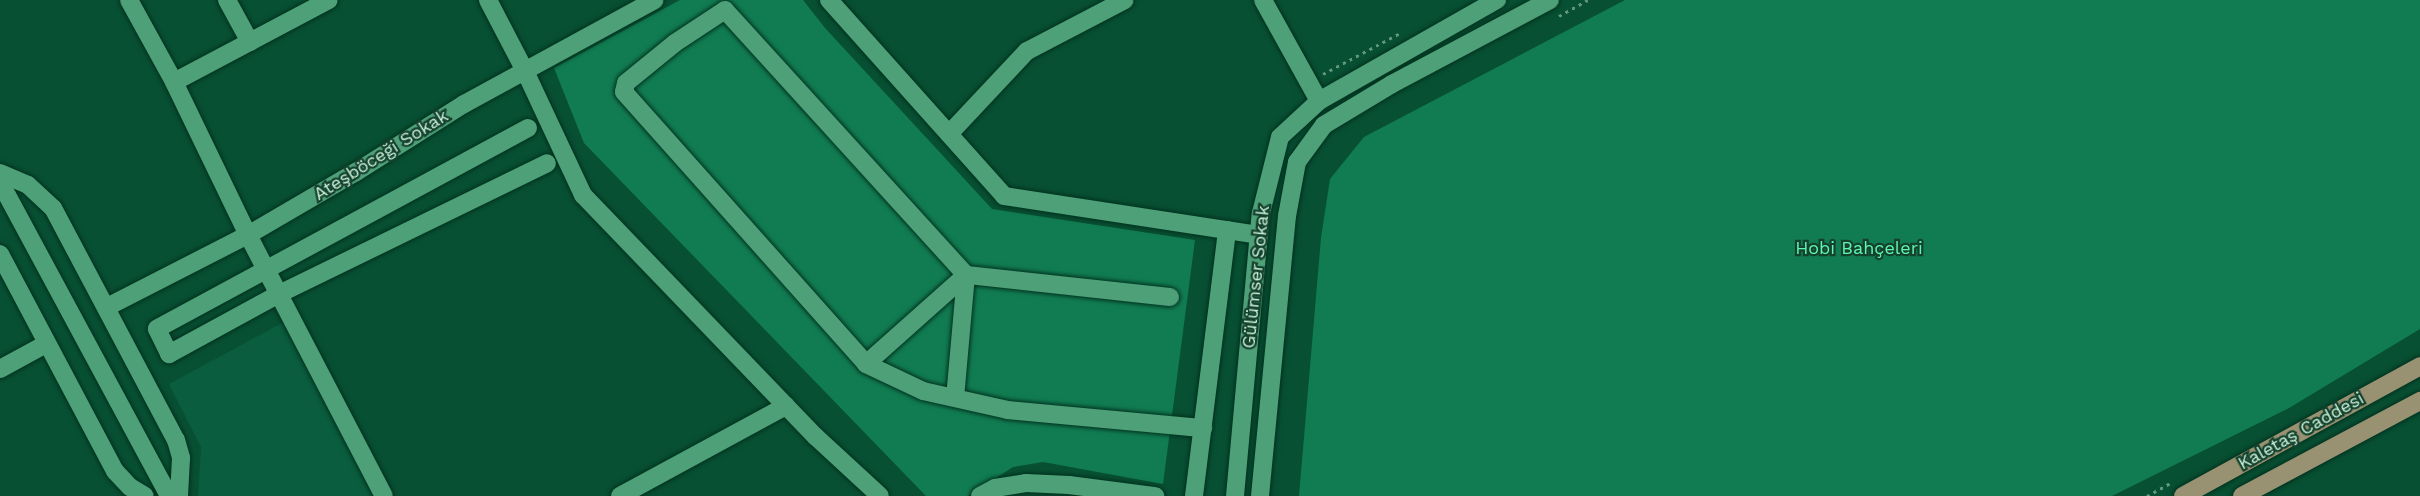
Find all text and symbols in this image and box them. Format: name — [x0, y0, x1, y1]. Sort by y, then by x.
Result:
street label: Ateşböceği Sokak — [310, 105, 452, 205]
street label: Gülümser Sokak — [1238, 204, 1274, 350]
park label: Hobi Bahçeleri — [1795, 237, 1923, 259]
street label: Kaletaş Caddesi — [2234, 387, 2368, 475]

